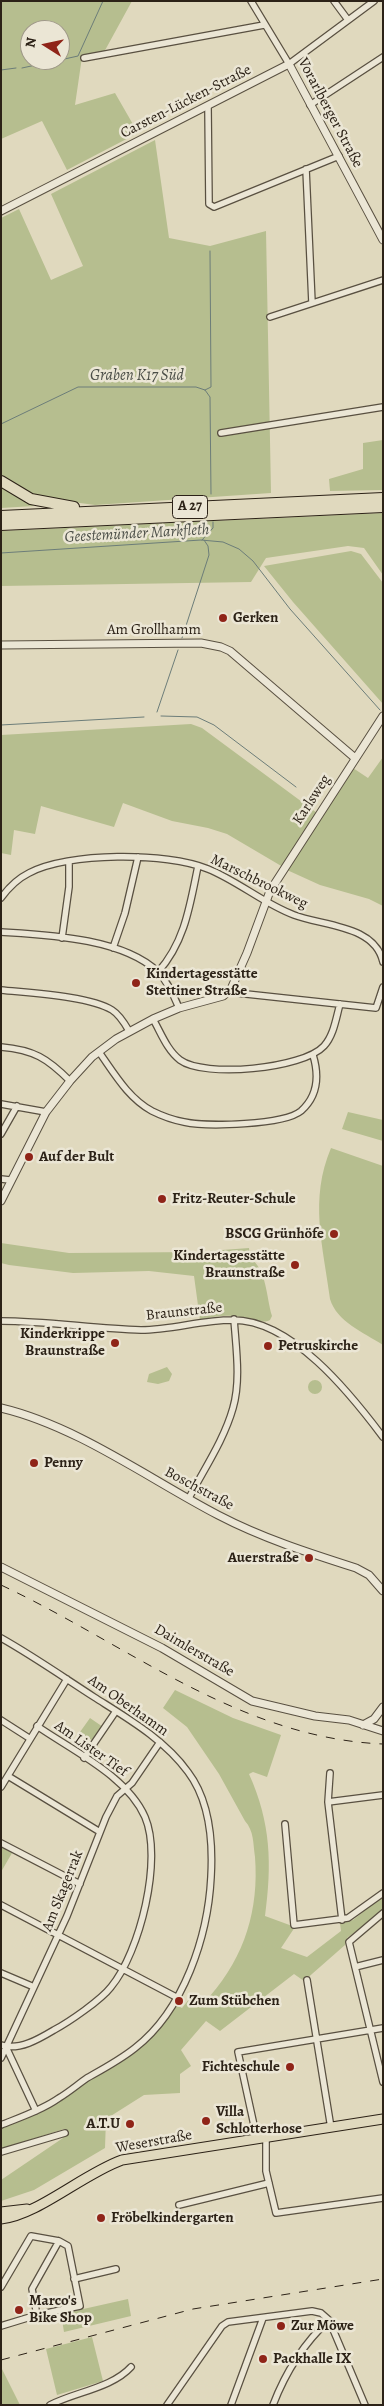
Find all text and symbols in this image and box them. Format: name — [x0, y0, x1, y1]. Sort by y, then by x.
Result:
north arrow — [20, 20, 70, 70]
text: N — [20, 36, 41, 49]
street label: Vorarlberger Straße — [294, 55, 366, 171]
street label: Carsten-Lücken-Straße — [118, 61, 254, 143]
water label: Graben K17 Süd — [90, 366, 184, 386]
road number: A 27 — [172, 496, 208, 518]
water label: Geestemünder Markfleth — [64, 521, 210, 547]
place label: Gerken — [233, 609, 278, 627]
marker: Gerken — [217, 612, 229, 624]
street label: Am Grollhamm — [107, 621, 201, 639]
street label: Karlsweg — [289, 772, 335, 828]
street label: Marschbrookweg — [208, 851, 310, 913]
place label: Kindertagesstätte Stettiner Straße — [146, 965, 258, 1000]
marker: Kindertagesstätte Stettiner Straße — [130, 977, 142, 989]
place label: Auf der Bult — [39, 1148, 114, 1166]
marker: Auf der Bult — [23, 1151, 35, 1163]
place label: Fritz-Reuter-Schule — [172, 1190, 296, 1208]
marker: Fritz-Reuter-Schule — [156, 1193, 168, 1205]
place label: BSCG Grünhöfe — [225, 1225, 324, 1243]
marker: BSCG Grünhöfe — [328, 1228, 340, 1240]
place label: Kindertagesstätte Braunstraße — [173, 1247, 285, 1282]
marker: Kindertagesstätte Braunstraße — [289, 1259, 301, 1271]
street label: Braunstraße — [145, 1299, 223, 1325]
place label: Kinderkrippe Braunstraße — [20, 1325, 105, 1360]
marker: Kinderkrippe Braunstraße — [109, 1337, 121, 1349]
place label: Petruskirche — [278, 1337, 358, 1355]
marker: Petruskirche — [262, 1340, 274, 1352]
place label: Penny — [44, 1454, 83, 1472]
marker: Penny — [28, 1457, 40, 1469]
street label: Boschstraße — [161, 1463, 237, 1515]
place label: Auerstraße — [228, 1549, 299, 1567]
marker: Auerstraße — [303, 1552, 315, 1564]
street label: Daimlerstraße — [151, 1621, 237, 1681]
street label: Am Oberhamm — [84, 1672, 172, 1740]
street label: Am Lister Tief — [51, 1717, 131, 1781]
street label: Am Skagerrak — [39, 1848, 87, 1934]
place label: Zum Stübchen — [189, 1992, 280, 2010]
marker: Zum Stübchen — [173, 1995, 185, 2007]
place label: Fichteschule — [202, 2058, 280, 2076]
marker: Fichteschule — [284, 2061, 296, 2073]
place label: Villa Schlotterhose — [216, 2103, 302, 2138]
place label: A.T.U — [86, 2115, 120, 2133]
marker: Villa Schlotterhose — [200, 2115, 212, 2127]
marker: A.T.U — [124, 2118, 136, 2130]
street label: Weserstraße — [114, 2126, 194, 2158]
place label: Fröbelkindergarten — [111, 2209, 234, 2227]
marker: Fröbelkindergarten — [95, 2212, 107, 2224]
place label: Marco's Bike Shop — [29, 2292, 92, 2327]
marker: Marco's Bike Shop — [13, 2304, 25, 2316]
place label: Zur Möwe — [291, 2317, 354, 2335]
marker: Zur Möwe — [275, 2320, 287, 2332]
place label: Packhalle IX — [273, 2350, 351, 2368]
marker: Packhalle IX — [257, 2353, 269, 2365]

